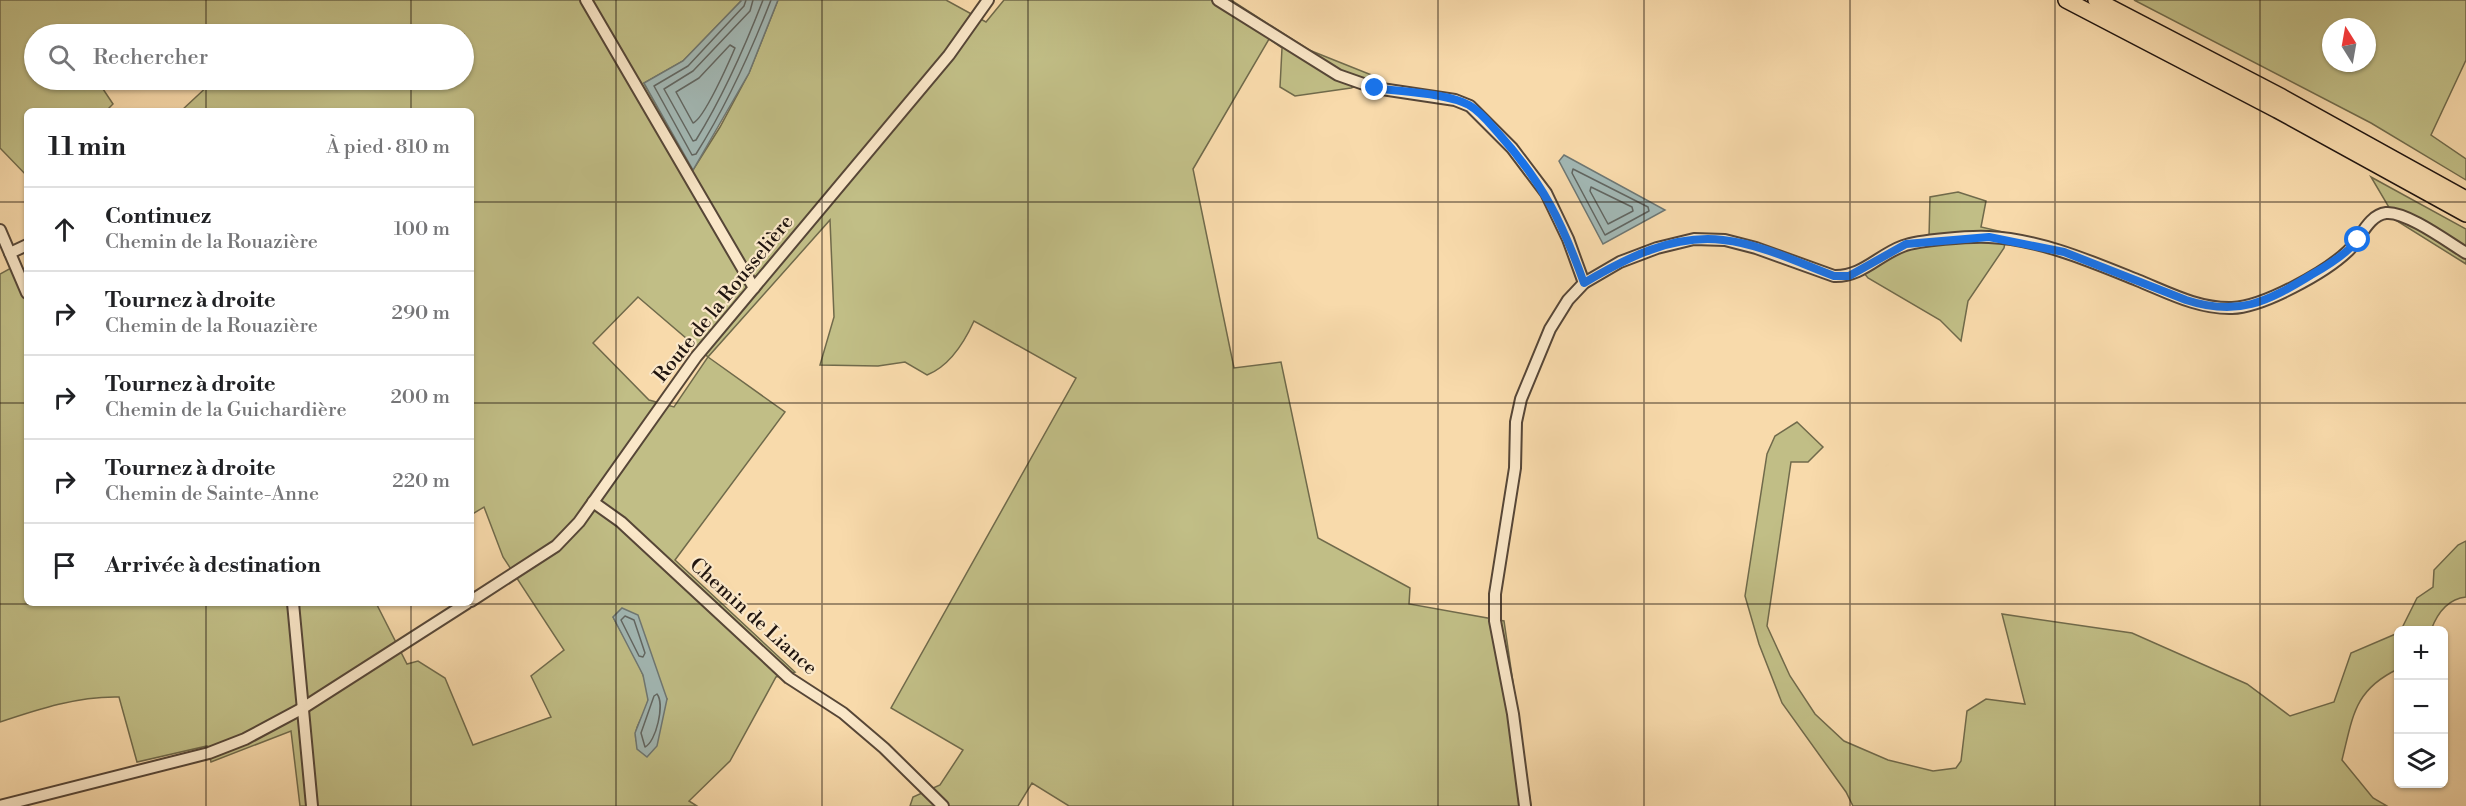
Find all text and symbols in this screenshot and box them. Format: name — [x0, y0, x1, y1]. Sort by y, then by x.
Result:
north arrow — [2322, 18, 2376, 72]
search box — [24, 24, 474, 90]
icon: search — [45, 41, 78, 74]
text: Rechercher — [93, 44, 208, 71]
route end — [1361, 74, 1387, 100]
text: 11 min — [48, 131, 126, 163]
text: À pied · 810 m — [326, 135, 450, 160]
text: Continuez — [105, 203, 211, 230]
street label: Route de la Rousselière — [649, 210, 799, 388]
icon: ahead — [48, 213, 81, 246]
text: 100 m — [394, 217, 450, 242]
route start — [2344, 226, 2370, 252]
text: Chemin de la Rouazière — [105, 230, 318, 255]
text: Tournez à droite — [105, 287, 276, 314]
icon: right — [48, 297, 81, 330]
text: 290 m — [392, 301, 450, 326]
text: Chemin de la Rouazière — [105, 314, 318, 339]
text: Tournez à droite — [105, 371, 276, 398]
icon: right — [48, 381, 81, 414]
text: 200 m — [390, 385, 450, 410]
text: Chemin de la Guichardière — [105, 398, 347, 423]
text: Tournez à droite — [105, 455, 276, 482]
icon: right — [48, 465, 81, 498]
text: 220 m — [392, 469, 450, 494]
text: Chemin de Sainte-Anne — [105, 482, 319, 507]
icon: arrive — [48, 549, 81, 582]
text: Arrivée à destination — [105, 552, 321, 579]
street label: Chemin de Liance — [684, 553, 822, 681]
map controls — [2394, 626, 2448, 788]
button: + — [2394, 626, 2448, 680]
button: − — [2394, 680, 2448, 734]
button: layers — [2394, 734, 2448, 788]

